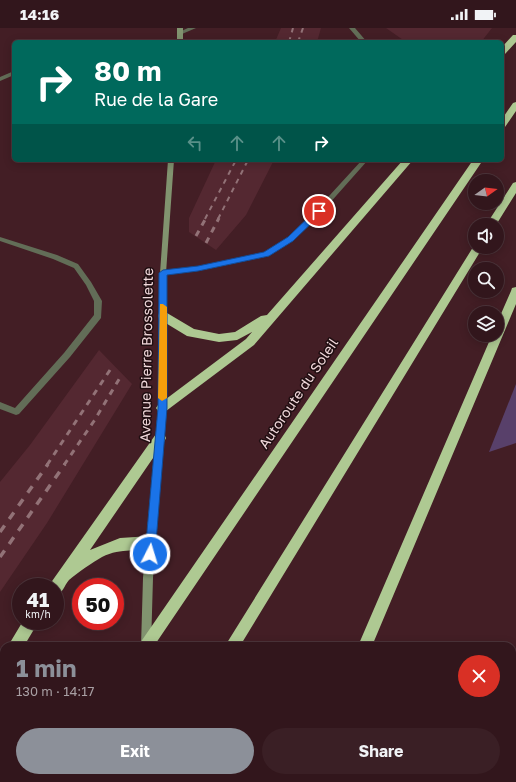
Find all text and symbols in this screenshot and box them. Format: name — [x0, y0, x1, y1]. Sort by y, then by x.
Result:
text: 14:16 — [20, 5, 59, 23]
text: 80 m — [94, 54, 162, 87]
icon: right — [28, 56, 80, 108]
text: Rue de la Gare — [94, 88, 218, 110]
icon: left — [184, 132, 206, 154]
icon: ahead — [226, 132, 248, 154]
icon: ahead — [268, 132, 290, 154]
icon: right — [310, 132, 332, 154]
north arrow — [468, 174, 504, 210]
map controls — [468, 174, 504, 342]
pin — [302, 194, 336, 228]
icon: arrive — [308, 200, 330, 222]
button: sound — [468, 218, 504, 254]
button: search — [468, 262, 504, 298]
street label: Avenue Pierre Brossolette — [136, 268, 156, 442]
button: layers — [468, 306, 504, 342]
street label: Autoroute du Soleil — [255, 335, 341, 451]
position arrow — [129, 533, 171, 575]
speed limit sign: 50 — [72, 578, 124, 630]
text: 41 — [27, 587, 49, 611]
text: km/h — [25, 608, 51, 620]
text: 1 min — [16, 653, 76, 682]
button: close — [458, 655, 500, 697]
text: 130 m · 14:17 — [16, 683, 94, 699]
button: Exit — [16, 728, 254, 774]
button: Share — [262, 728, 500, 774]

